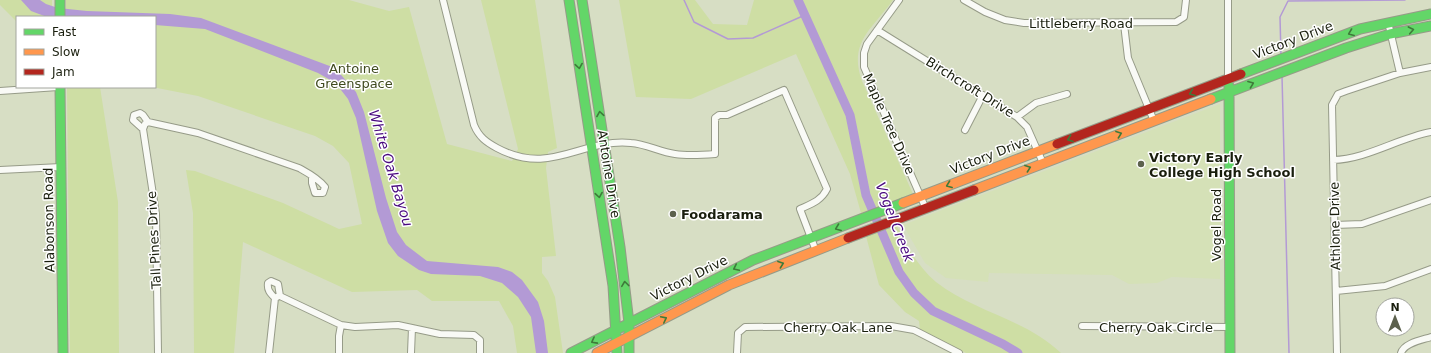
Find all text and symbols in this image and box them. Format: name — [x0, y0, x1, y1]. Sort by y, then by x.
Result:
legend — [16, 16, 156, 88]
street label: Littleberry Road — [1029, 16, 1133, 31]
street label: Victory Drive — [1251, 18, 1335, 62]
text: Fast — [52, 25, 76, 39]
one-way arrow — [1407, 26, 1414, 34]
one-way arrow — [1347, 28, 1354, 36]
text: Slow — [52, 45, 80, 59]
street label: Birchcroft Drive — [923, 54, 1017, 120]
park label: Antoine Greenspace — [315, 61, 393, 91]
one-way arrow — [574, 63, 583, 69]
text: Jam — [51, 65, 75, 79]
street label: Maple Tree Drive — [860, 71, 918, 177]
one-way arrow — [1247, 80, 1254, 88]
one-way arrow — [1189, 88, 1196, 96]
water label: White Oak Bayou — [366, 108, 416, 228]
one-way arrow — [596, 111, 605, 117]
street label: Antoine Drive — [595, 129, 623, 219]
one-way arrow — [1116, 130, 1123, 139]
street label: Victory Drive — [948, 133, 1032, 177]
one-way arrow — [1067, 134, 1074, 142]
place label: Victory Early College High School — [1149, 150, 1295, 180]
marker: Victory Early College High School — [1136, 159, 1146, 169]
one-way arrow — [1024, 164, 1031, 173]
street label: Alabonson Road — [41, 168, 57, 272]
water label: Vogel Creek — [872, 180, 918, 265]
one-way arrow — [945, 181, 952, 189]
street label: Athlone Drive — [1327, 182, 1343, 270]
street label: Vogel Road — [1209, 189, 1224, 261]
street label: Tall Pines Drive — [144, 191, 164, 290]
one-way arrow — [594, 192, 603, 198]
place label: Foodarama — [681, 207, 763, 222]
marker: Foodarama — [668, 209, 678, 219]
one-way arrow — [835, 224, 842, 232]
street label: Victory Drive — [648, 252, 730, 304]
one-way arrow — [778, 260, 785, 268]
one-way arrow — [732, 263, 740, 271]
one-way arrow — [620, 281, 629, 287]
north arrow — [1375, 297, 1415, 337]
text: N — [1390, 301, 1400, 314]
one-way arrow — [659, 316, 667, 323]
street label: Cherry Oak Lane — [784, 320, 892, 335]
street label: Cherry Oak Circle — [1099, 320, 1213, 335]
one-way arrow — [591, 336, 598, 344]

